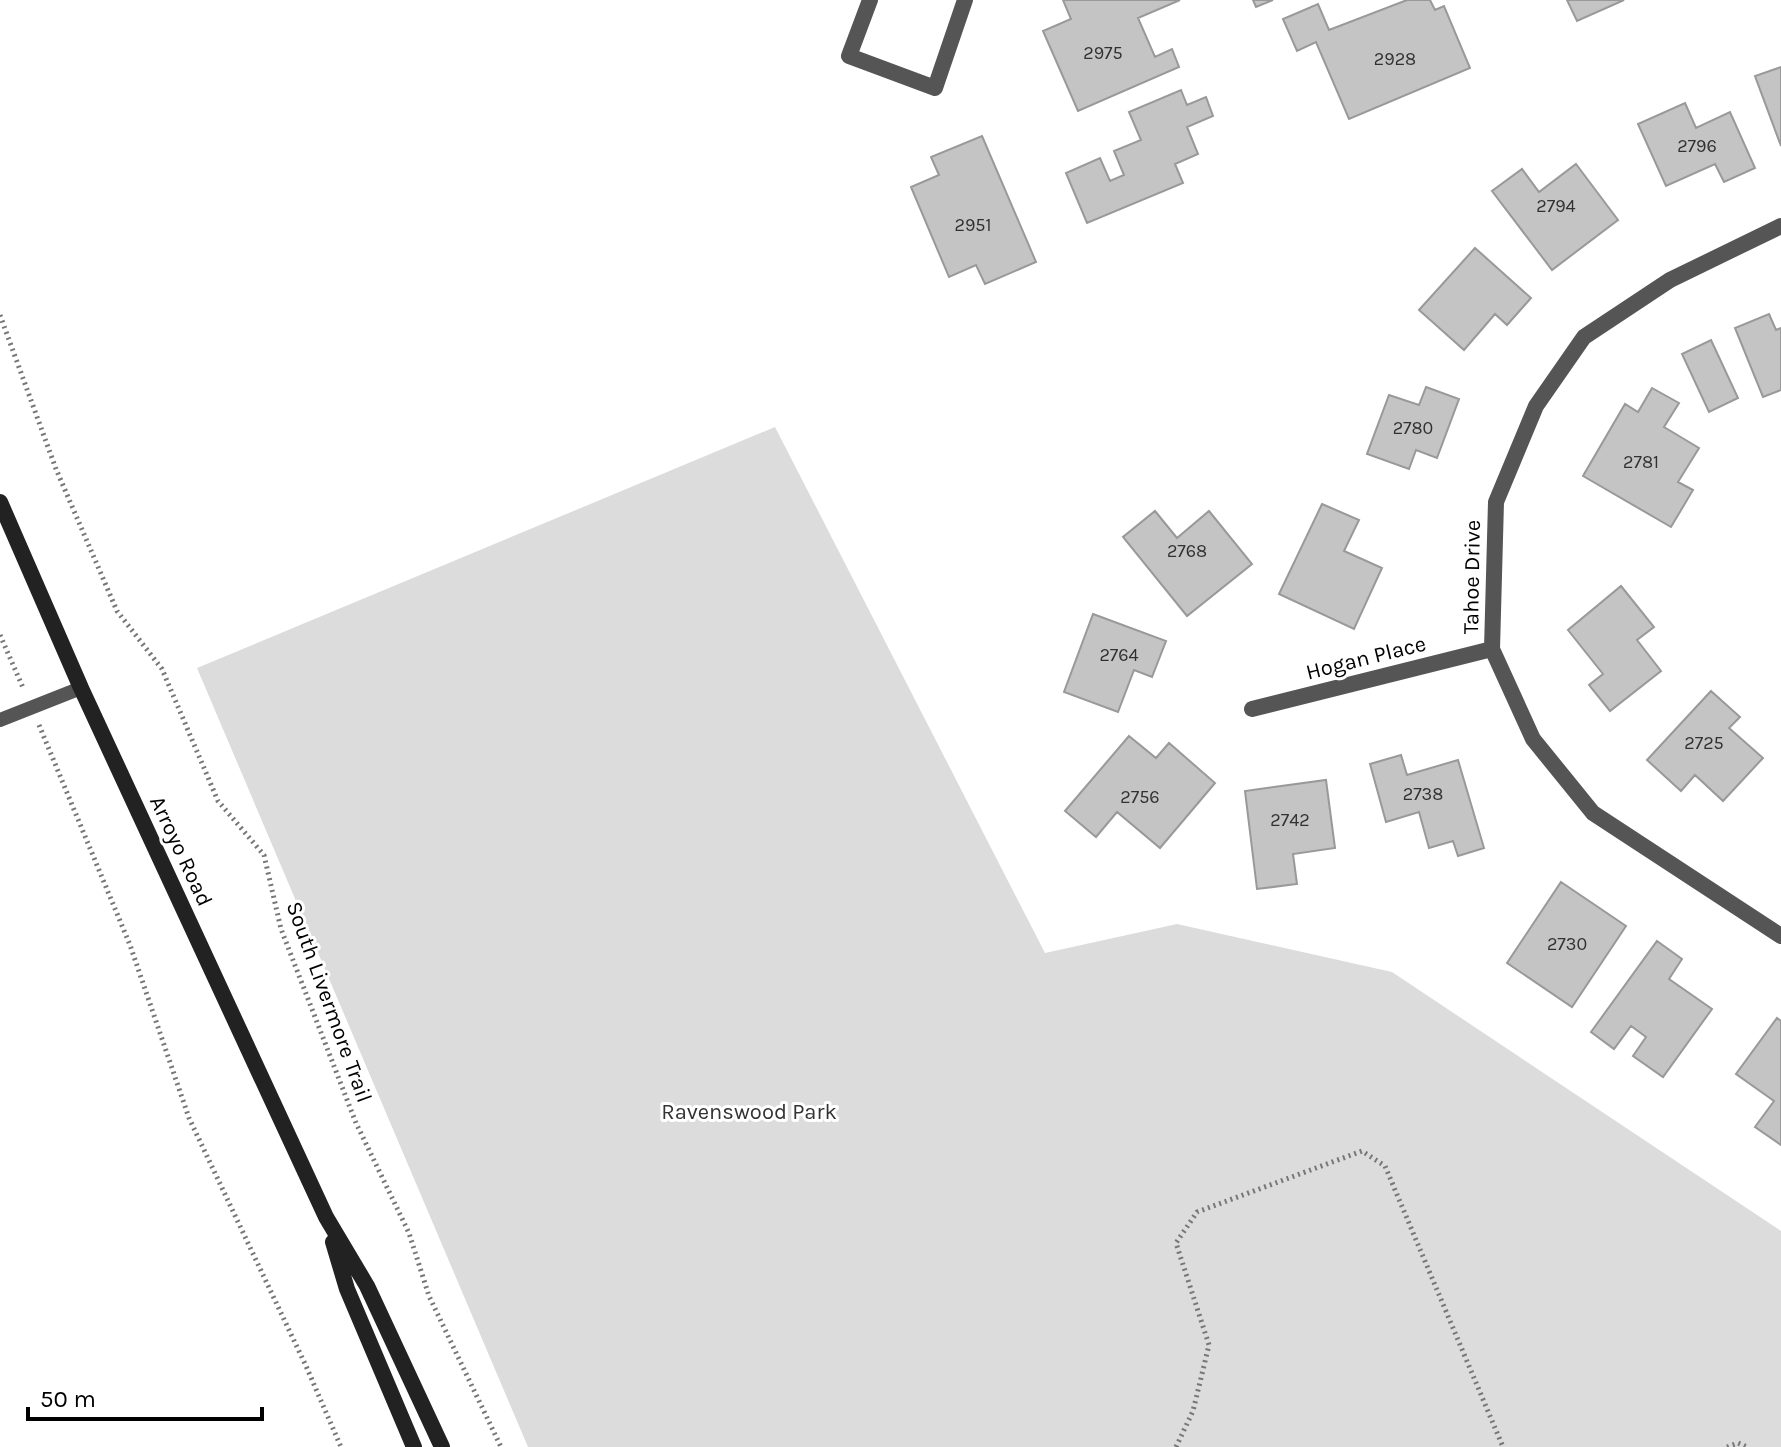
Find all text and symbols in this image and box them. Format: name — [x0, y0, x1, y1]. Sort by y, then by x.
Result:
house number: 2975 — [1083, 42, 1123, 64]
house number: 2928 — [1374, 48, 1416, 70]
house number: 2796 — [1677, 135, 1717, 157]
house number: 2794 — [1536, 195, 1576, 217]
house number: 2951 — [955, 214, 991, 236]
house number: 2780 — [1393, 417, 1433, 439]
house number: 2781 — [1623, 451, 1659, 473]
street label: Tahoe Drive — [1458, 520, 1486, 634]
house number: 2768 — [1167, 540, 1207, 562]
street label: Hogan Place — [1303, 631, 1429, 685]
house number: 2764 — [1099, 644, 1139, 666]
house number: 2725 — [1684, 732, 1724, 754]
house number: 2738 — [1403, 783, 1443, 805]
house number: 2756 — [1120, 786, 1160, 808]
street label: Arroyo Road — [144, 792, 218, 910]
house number: 2742 — [1270, 809, 1310, 831]
street label: South Livermore Trail — [281, 898, 377, 1106]
house number: 2730 — [1547, 933, 1587, 955]
park label: Ravenswood Park — [661, 1099, 837, 1125]
scale bar — [28, 1371, 262, 1421]
text: 50 m — [40, 1385, 96, 1413]

